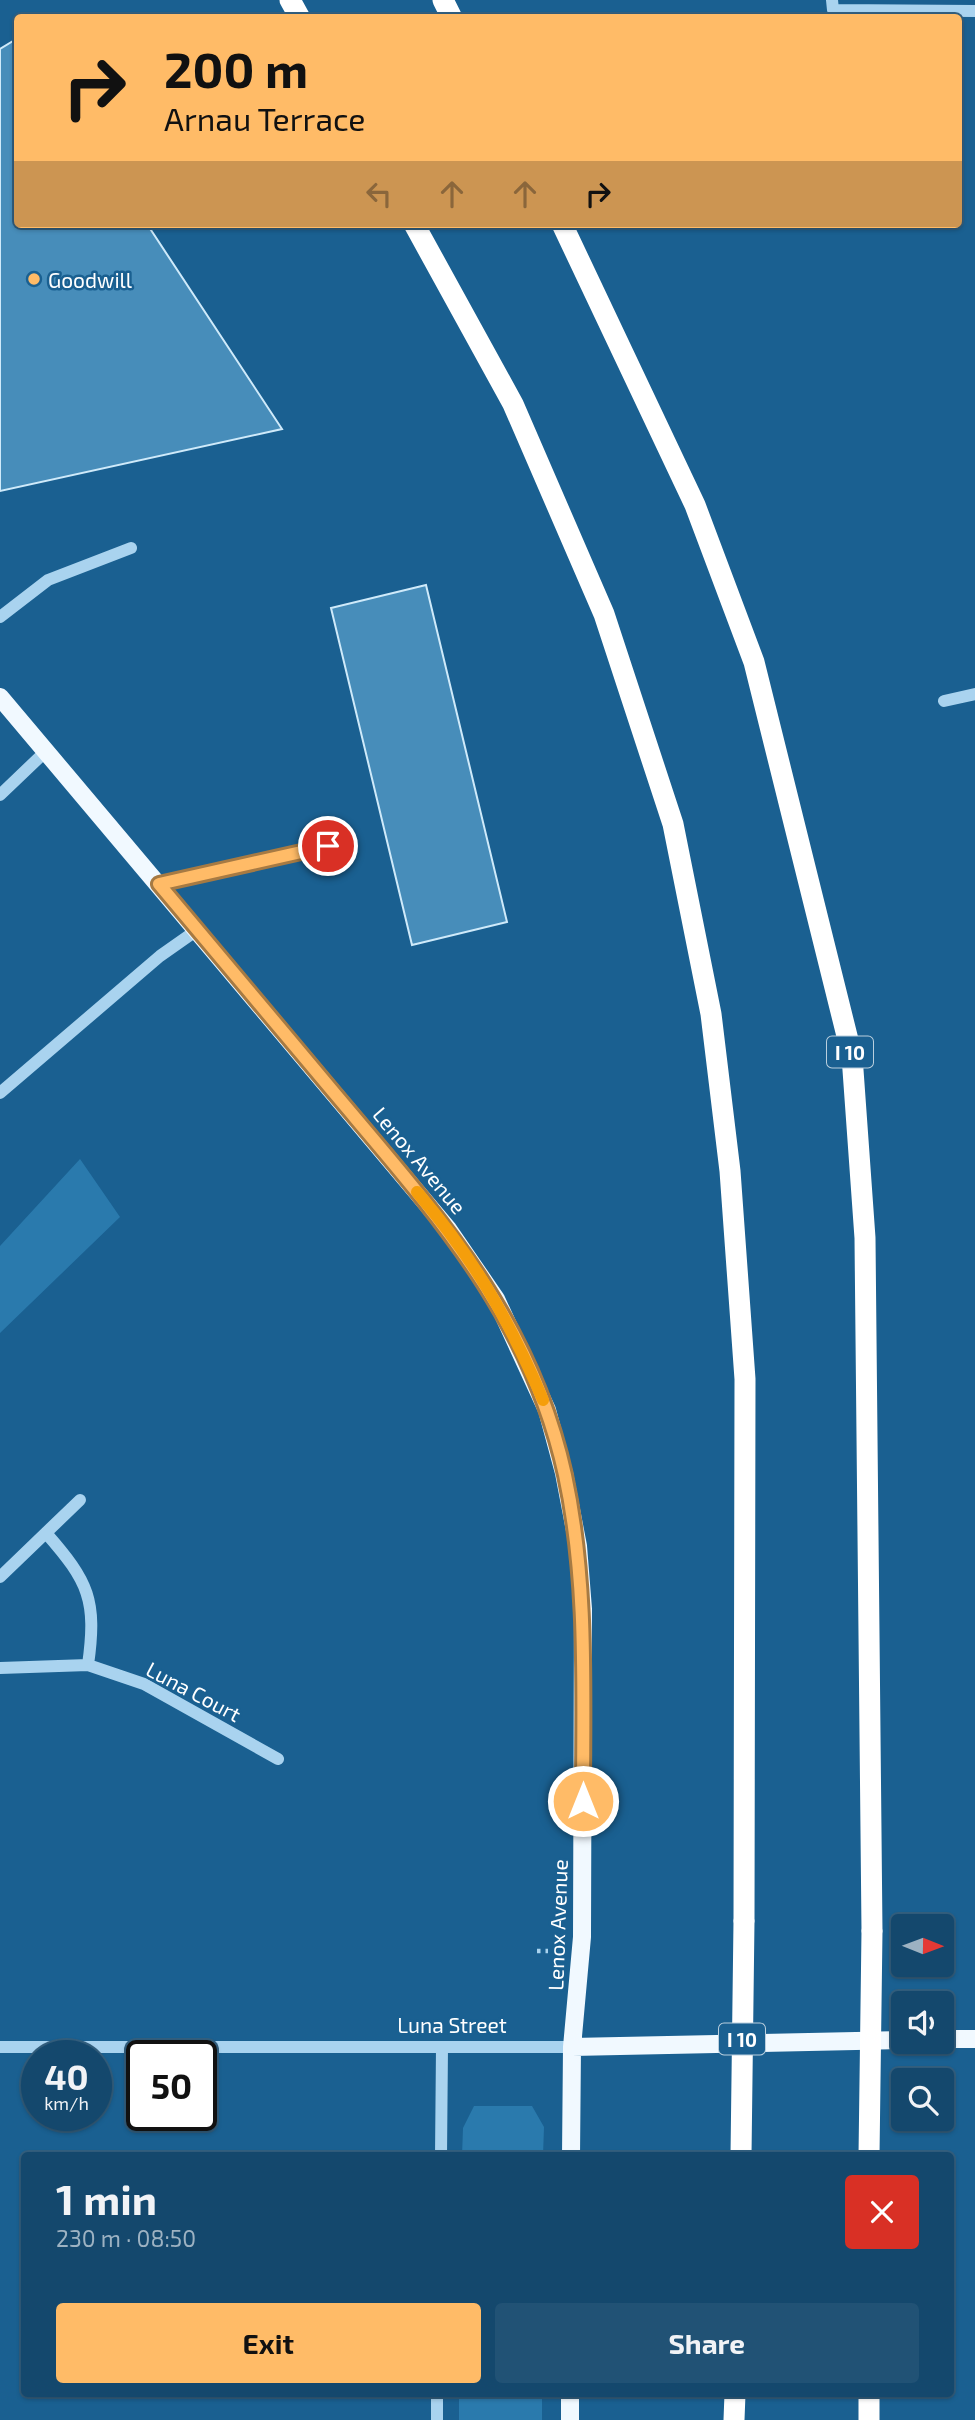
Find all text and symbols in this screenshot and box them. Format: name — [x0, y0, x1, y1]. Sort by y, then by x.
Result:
text: 200 m — [164, 39, 308, 98]
icon: right — [49, 42, 140, 133]
text: Arnau Terrace — [164, 99, 366, 137]
icon: left — [360, 175, 398, 213]
icon: ahead — [433, 175, 471, 213]
icon: ahead — [506, 175, 544, 213]
icon: right — [579, 175, 617, 213]
place label: Goodwill — [48, 267, 133, 292]
marker: Goodwill — [26, 271, 42, 287]
pin — [298, 816, 358, 876]
icon: arrive — [309, 827, 347, 865]
road number: I 10 — [827, 1036, 873, 1068]
street label: Lenox Avenue — [368, 1102, 472, 1218]
street label: Luna Court — [142, 1656, 246, 1726]
position arrow — [546, 1764, 620, 1838]
street label: Lenox Avenue — [542, 1859, 572, 1991]
north arrow — [891, 1914, 954, 1978]
map controls — [891, 1914, 954, 2131]
button: sound — [891, 1991, 954, 2054]
street label: Luna Street — [397, 2012, 507, 2037]
road number: I 10 — [719, 2024, 765, 2054]
speed limit sign: 50 — [126, 2040, 217, 2131]
text: 40 — [44, 2055, 89, 2097]
button: search — [891, 2068, 954, 2131]
text: km/h — [44, 2092, 89, 2114]
text: 1 min — [56, 2173, 157, 2223]
button: close — [845, 2175, 919, 2249]
text: 230 m · 08:50 — [56, 2224, 196, 2252]
button: Exit — [56, 2303, 481, 2383]
button: Share — [495, 2303, 919, 2383]

